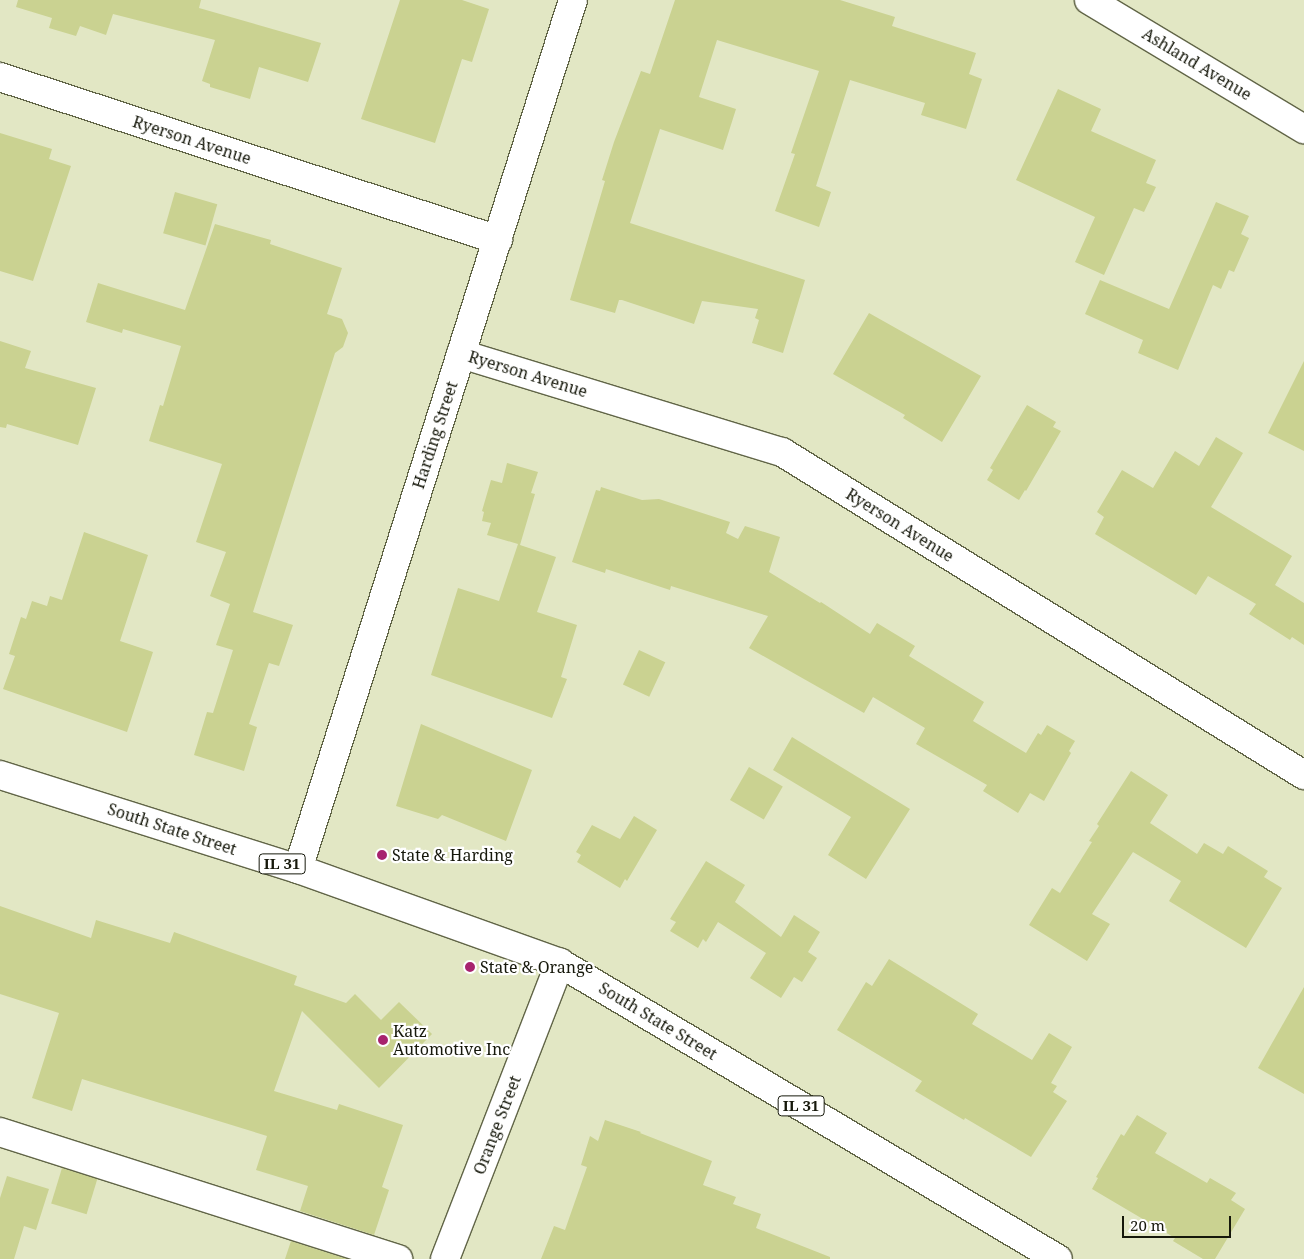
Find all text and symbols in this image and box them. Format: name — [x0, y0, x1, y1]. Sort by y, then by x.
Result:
street label: Ashland Avenue — [1139, 24, 1255, 104]
street label: Ryerson Avenue — [130, 112, 254, 168]
street label: Ryerson Avenue — [466, 347, 590, 401]
street label: Harding Street — [409, 379, 461, 491]
street label: Ryerson Avenue — [843, 484, 957, 566]
street label: South State Street — [105, 799, 239, 859]
place label: State & Harding — [392, 845, 513, 865]
marker: State & Harding — [376, 849, 388, 861]
road number: IL 31 — [258, 852, 306, 876]
place label: State & Orange — [480, 957, 593, 977]
marker: State & Orange — [464, 961, 476, 973]
street label: South State Street — [595, 978, 721, 1064]
place label: Katz Automotive Inc — [393, 1021, 510, 1059]
marker: Katz Automotive Inc — [377, 1034, 389, 1046]
street label: Orange Street — [469, 1073, 525, 1177]
road number: IL 31 — [777, 1094, 825, 1118]
scale bar — [1124, 1206, 1233, 1238]
text: 20 m — [1130, 1215, 1165, 1235]

